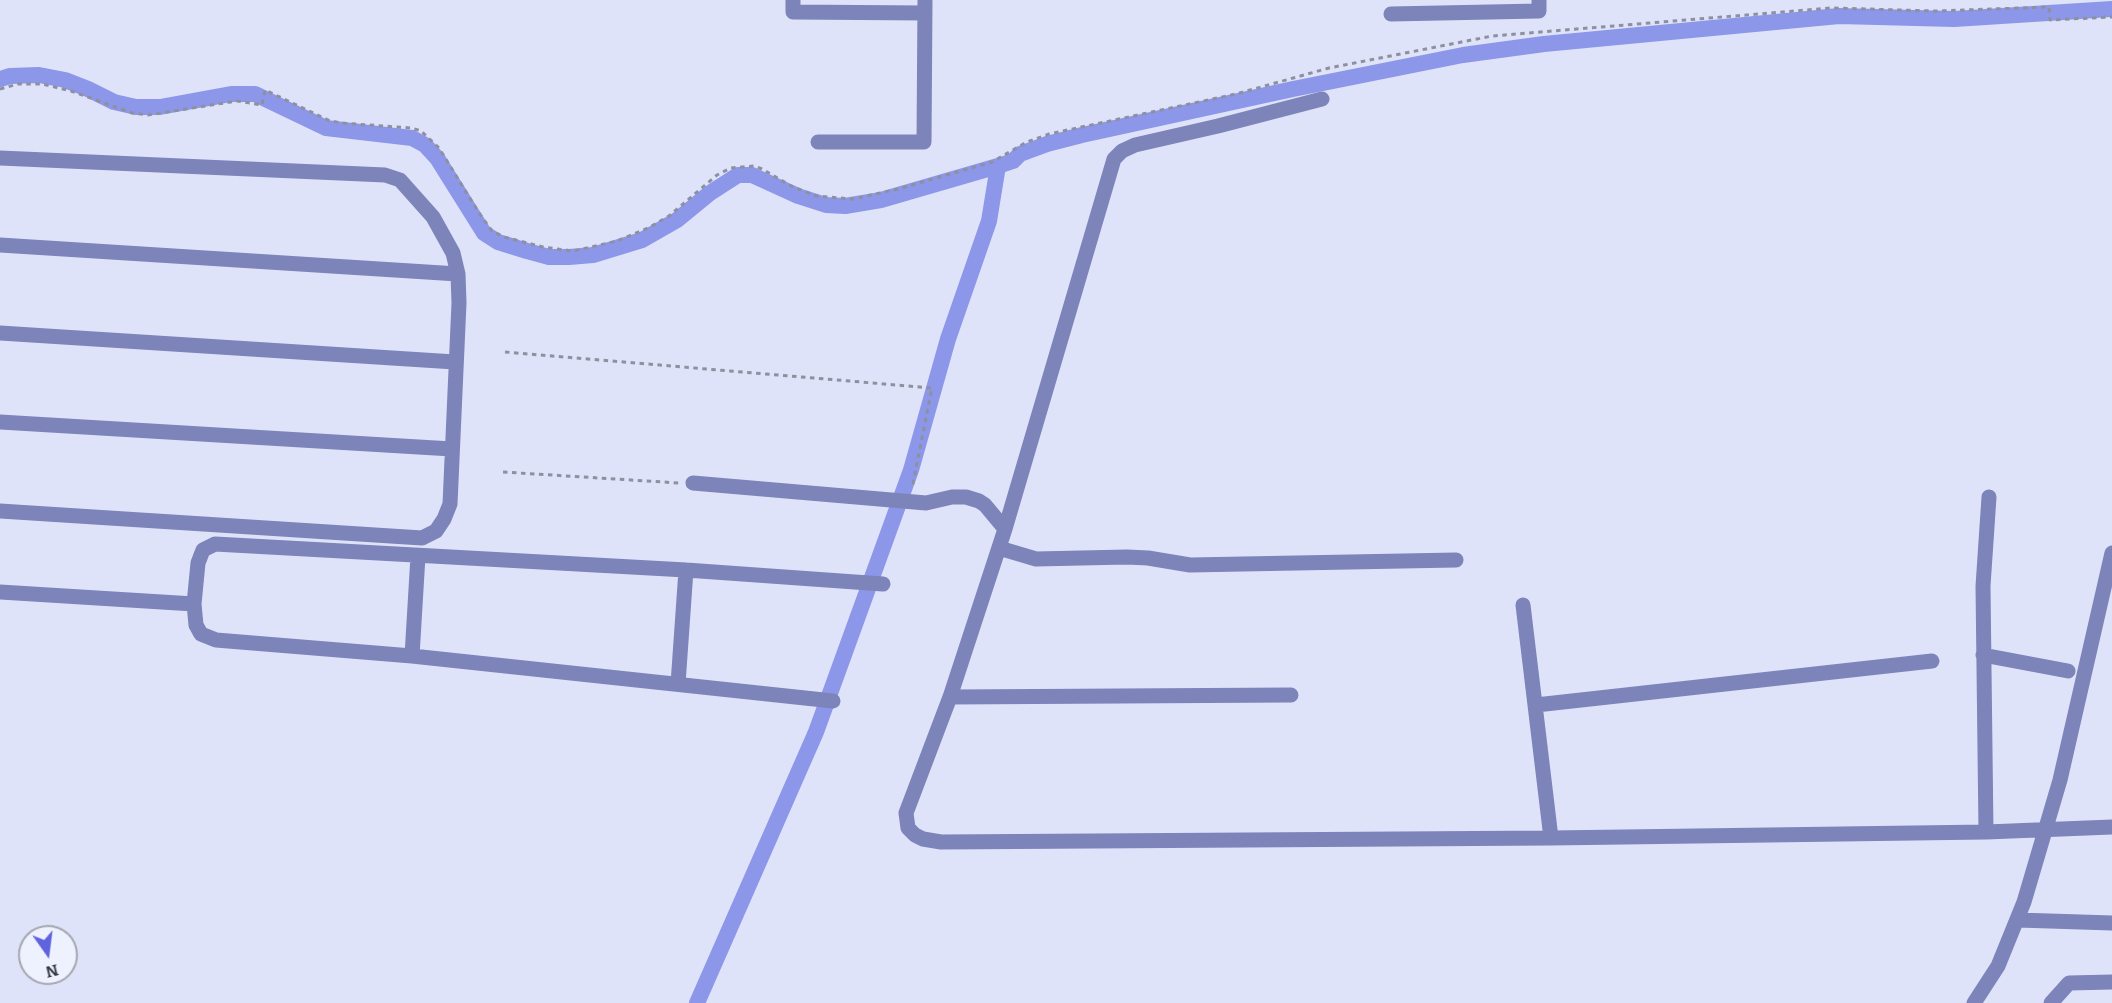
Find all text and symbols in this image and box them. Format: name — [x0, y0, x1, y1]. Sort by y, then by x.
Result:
north arrow — [18, 925, 78, 985]
text: N — [44, 960, 60, 982]

